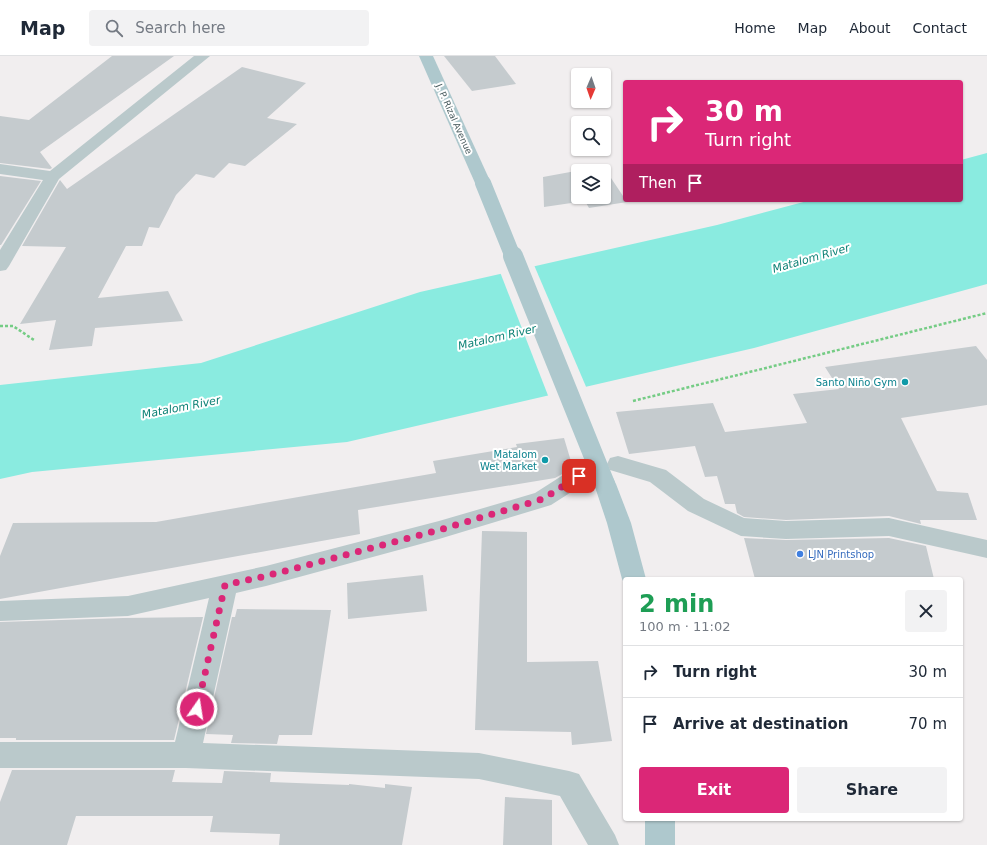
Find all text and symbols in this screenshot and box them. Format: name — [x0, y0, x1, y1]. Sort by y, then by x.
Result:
search box — [89, 10, 369, 46]
text: Map — [20, 17, 65, 39]
icon: search — [103, 17, 125, 39]
text: Search here — [135, 19, 225, 37]
text: Home — [734, 20, 776, 36]
text: Map — [798, 20, 827, 36]
text: About — [849, 20, 891, 36]
text: Contact — [913, 20, 967, 36]
north arrow — [571, 68, 611, 108]
map controls — [571, 68, 611, 204]
street label: J. P. Rizal Avenue — [434, 81, 474, 156]
text: 30 m — [705, 95, 783, 128]
icon: right — [639, 96, 691, 148]
button: search — [571, 116, 611, 156]
text: Turn right — [705, 129, 791, 150]
button: layers — [571, 164, 611, 204]
icon: arrive — [684, 172, 706, 194]
text: Then — [639, 174, 676, 192]
water label: Matalom River — [771, 241, 853, 276]
water label: Matalom River — [457, 322, 539, 353]
place label: Santo Niño Gym — [816, 377, 897, 388]
marker: Santo Niño Gym — [900, 377, 910, 387]
water label: Matalom River — [141, 393, 223, 421]
place label: Matalom Wet Market — [480, 449, 537, 472]
marker: Matalom Wet Market — [540, 455, 550, 465]
pin — [562, 459, 596, 493]
icon: arrive — [568, 465, 590, 487]
marker: LJN Printshop — [795, 549, 805, 559]
place label: LJN Printshop — [808, 549, 874, 560]
text: 2 min — [639, 590, 714, 618]
button: close — [905, 590, 947, 632]
text: 100 m · 11:02 — [639, 619, 730, 634]
icon: right — [639, 661, 661, 683]
text: Turn right — [673, 663, 757, 681]
text: 30 m — [909, 663, 947, 681]
position arrow — [176, 688, 218, 730]
icon: arrive — [639, 713, 661, 735]
text: Arrive at destination — [673, 715, 848, 733]
text: 70 m — [909, 715, 947, 733]
button: Exit — [639, 767, 789, 813]
button: Share — [797, 767, 947, 813]

